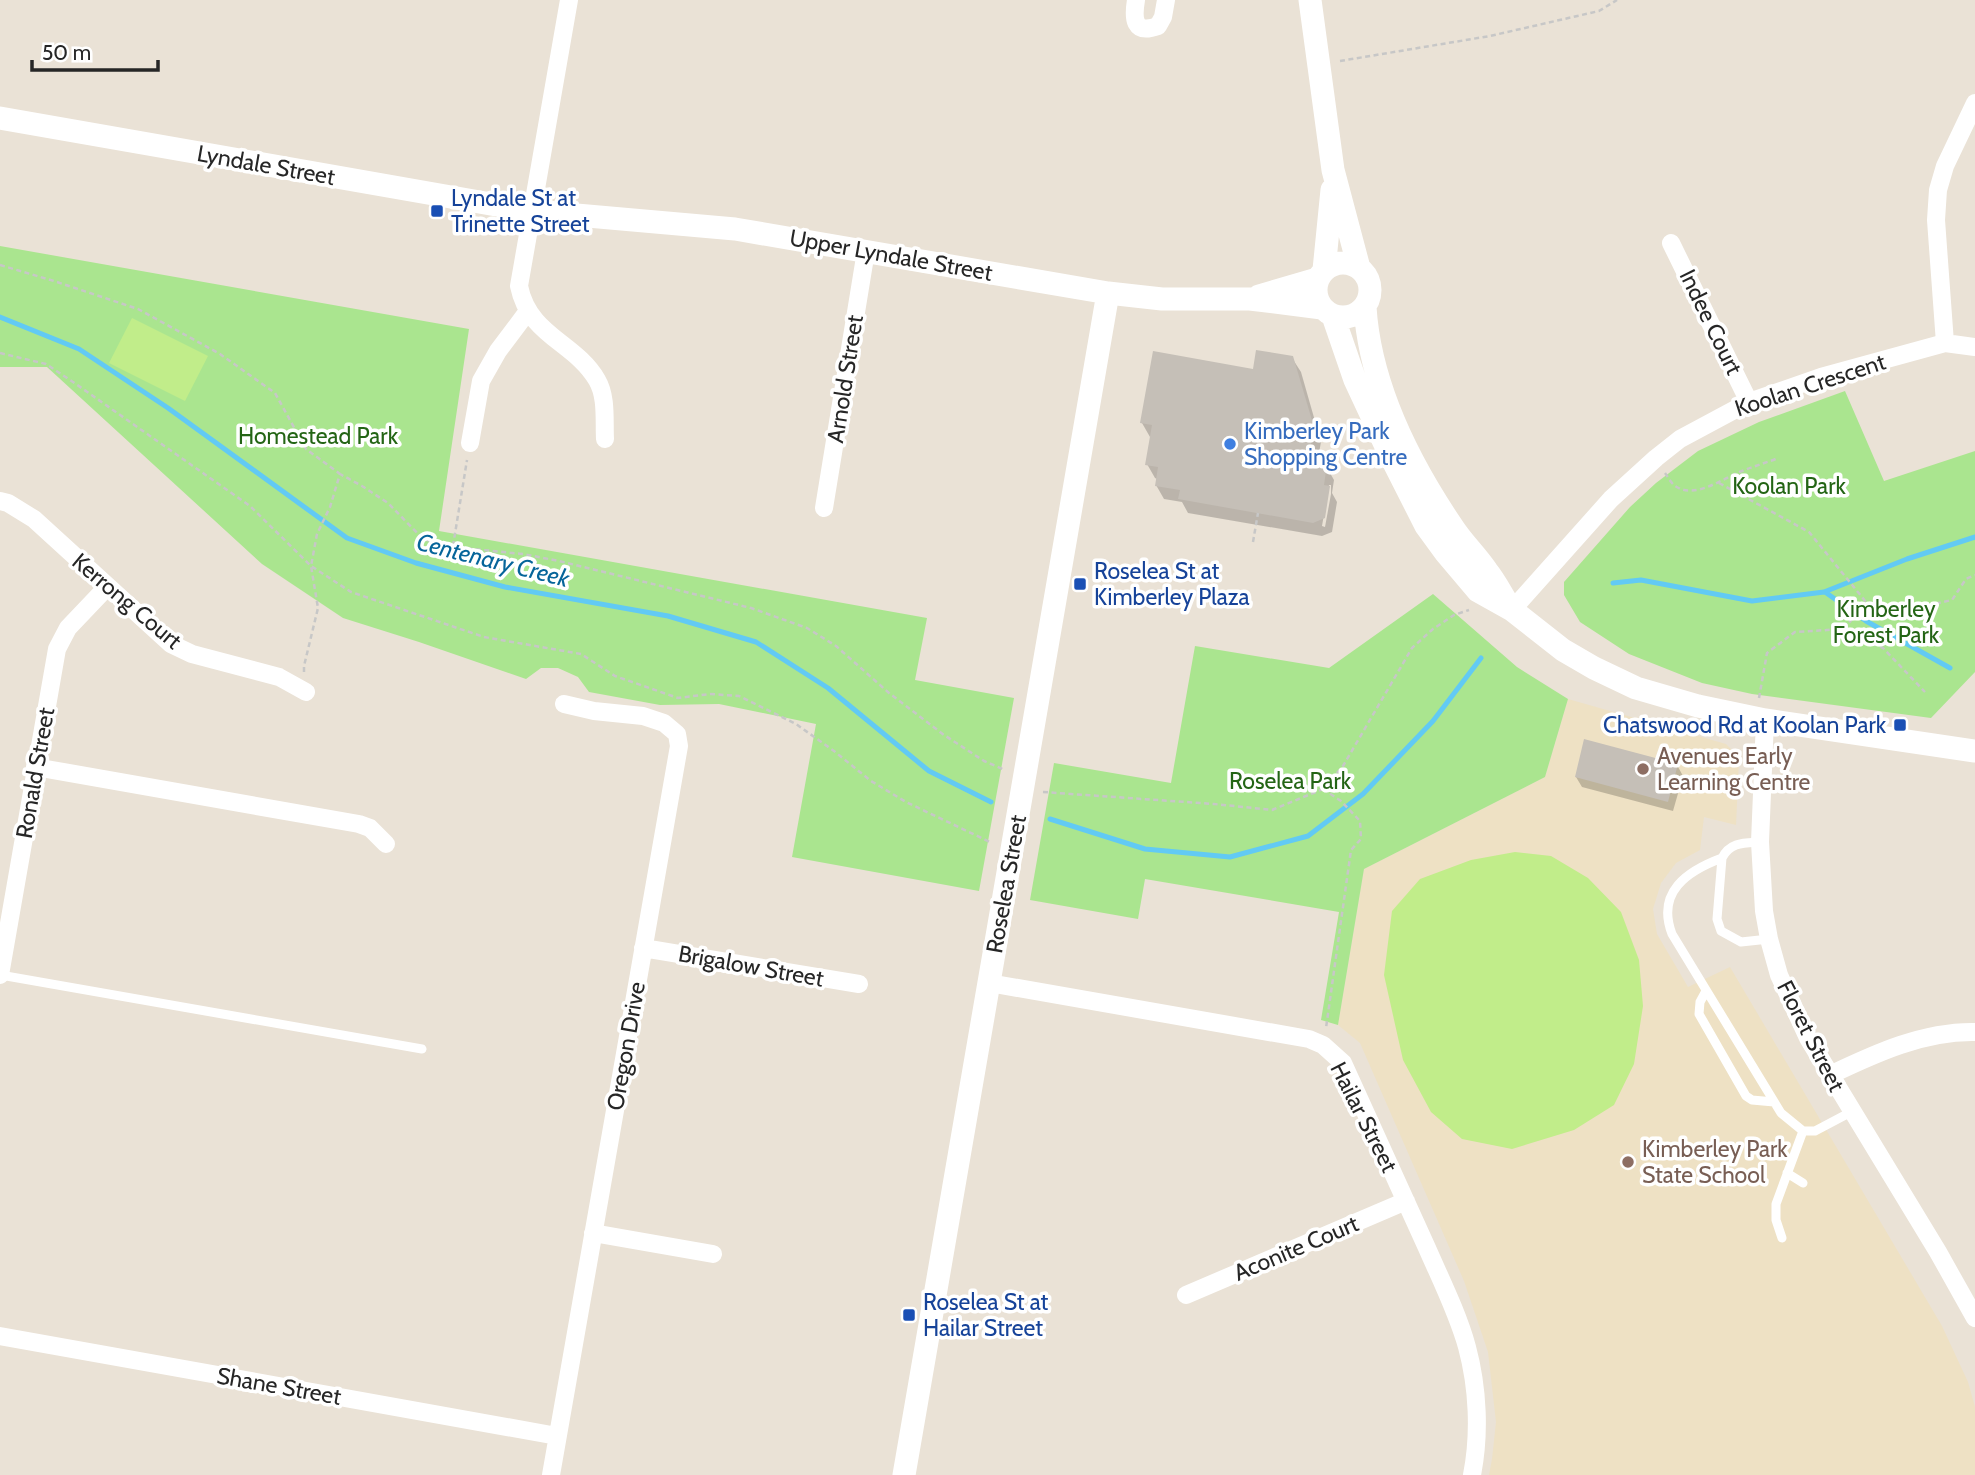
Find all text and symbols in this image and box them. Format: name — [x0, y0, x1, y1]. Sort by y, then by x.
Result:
scale bar — [32, 28, 158, 72]
text: 50 m — [42, 40, 91, 65]
street label: Lyndale Street — [195, 139, 337, 191]
place label: Lyndale St at Trinette Street — [451, 184, 590, 238]
marker: Lyndale St at Trinette Street — [429, 203, 445, 219]
street label: Upper Lyndale Street — [787, 223, 995, 287]
street label: Indee Court — [1674, 265, 1749, 379]
street label: Arnold Street — [821, 313, 869, 445]
street label: Koolan Crescent — [1731, 347, 1889, 423]
place label: Kimberley Park Shopping Centre — [1244, 417, 1407, 471]
park label: Homestead Park — [238, 422, 399, 450]
marker: Kimberley Park Shopping Centre — [1222, 436, 1238, 452]
park label: Koolan Park — [1732, 472, 1846, 500]
water label: Centenary Creek — [414, 527, 573, 593]
street label: Kerrong Court — [67, 547, 187, 655]
place label: Roselea St at Kimberley Plaza — [1094, 557, 1250, 611]
marker: Roselea St at Kimberley Plaza — [1072, 576, 1088, 592]
park label: Kimberley Forest Park — [1833, 595, 1940, 649]
street label: Ronald Street — [10, 705, 60, 841]
place label: Chatswood Rd at Koolan Park — [1603, 711, 1887, 739]
marker: Chatswood Rd at Koolan Park — [1892, 717, 1908, 733]
place label: Avenues Early Learning Centre — [1657, 742, 1811, 796]
marker: Avenues Early Learning Centre — [1635, 761, 1651, 777]
park label: Roselea Park — [1229, 767, 1352, 795]
street label: Roselea Street — [980, 812, 1032, 955]
street label: Brigalow Street — [676, 939, 826, 993]
street label: Floret Street — [1771, 976, 1851, 1096]
street label: Oregon Drive — [601, 979, 651, 1112]
street label: Hailar Street — [1324, 1057, 1404, 1177]
place label: Kimberley Park State School — [1642, 1135, 1788, 1189]
marker: Kimberley Park State School — [1620, 1154, 1636, 1170]
street label: Aconite Court — [1229, 1209, 1363, 1287]
place label: Roselea St at Hailar Street — [923, 1288, 1049, 1342]
marker: Roselea St at Hailar Street — [901, 1307, 917, 1323]
street label: Shane Street — [215, 1361, 344, 1411]

